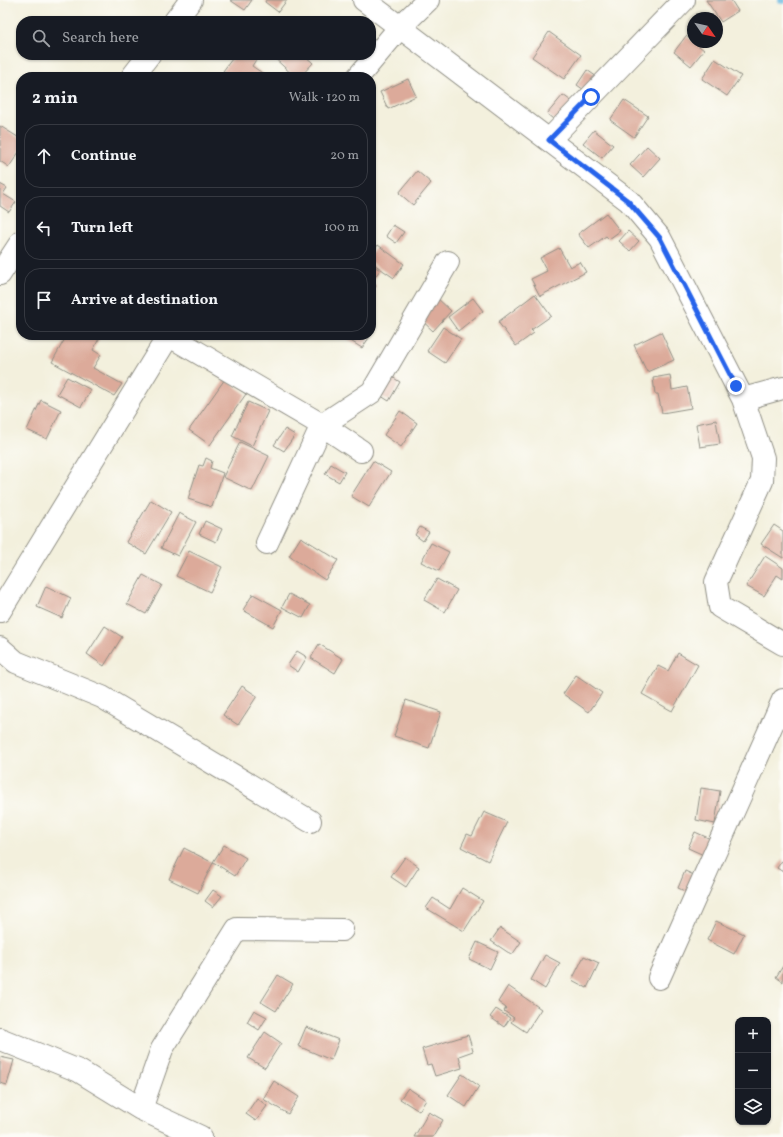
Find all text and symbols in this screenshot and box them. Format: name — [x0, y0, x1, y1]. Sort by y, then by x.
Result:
north arrow — [687, 12, 723, 48]
search box — [16, 16, 376, 60]
icon: search — [30, 27, 52, 49]
text: Search here — [62, 28, 139, 49]
text: 2 min — [32, 87, 78, 110]
route start — [582, 88, 600, 106]
text: Walk · 120 m — [289, 89, 360, 107]
icon: ahead — [33, 145, 55, 167]
text: Continue — [71, 146, 136, 167]
text: 20 m — [330, 147, 359, 165]
icon: left — [33, 217, 55, 239]
text: Turn left — [71, 218, 133, 239]
text: 100 m — [324, 219, 359, 237]
icon: arrive — [33, 289, 55, 311]
text: Arrive at destination — [71, 290, 218, 311]
route end — [727, 377, 745, 395]
map controls — [735, 1017, 771, 1125]
button: + — [735, 1017, 771, 1053]
button: − — [735, 1053, 771, 1089]
button: layers — [735, 1089, 771, 1125]

